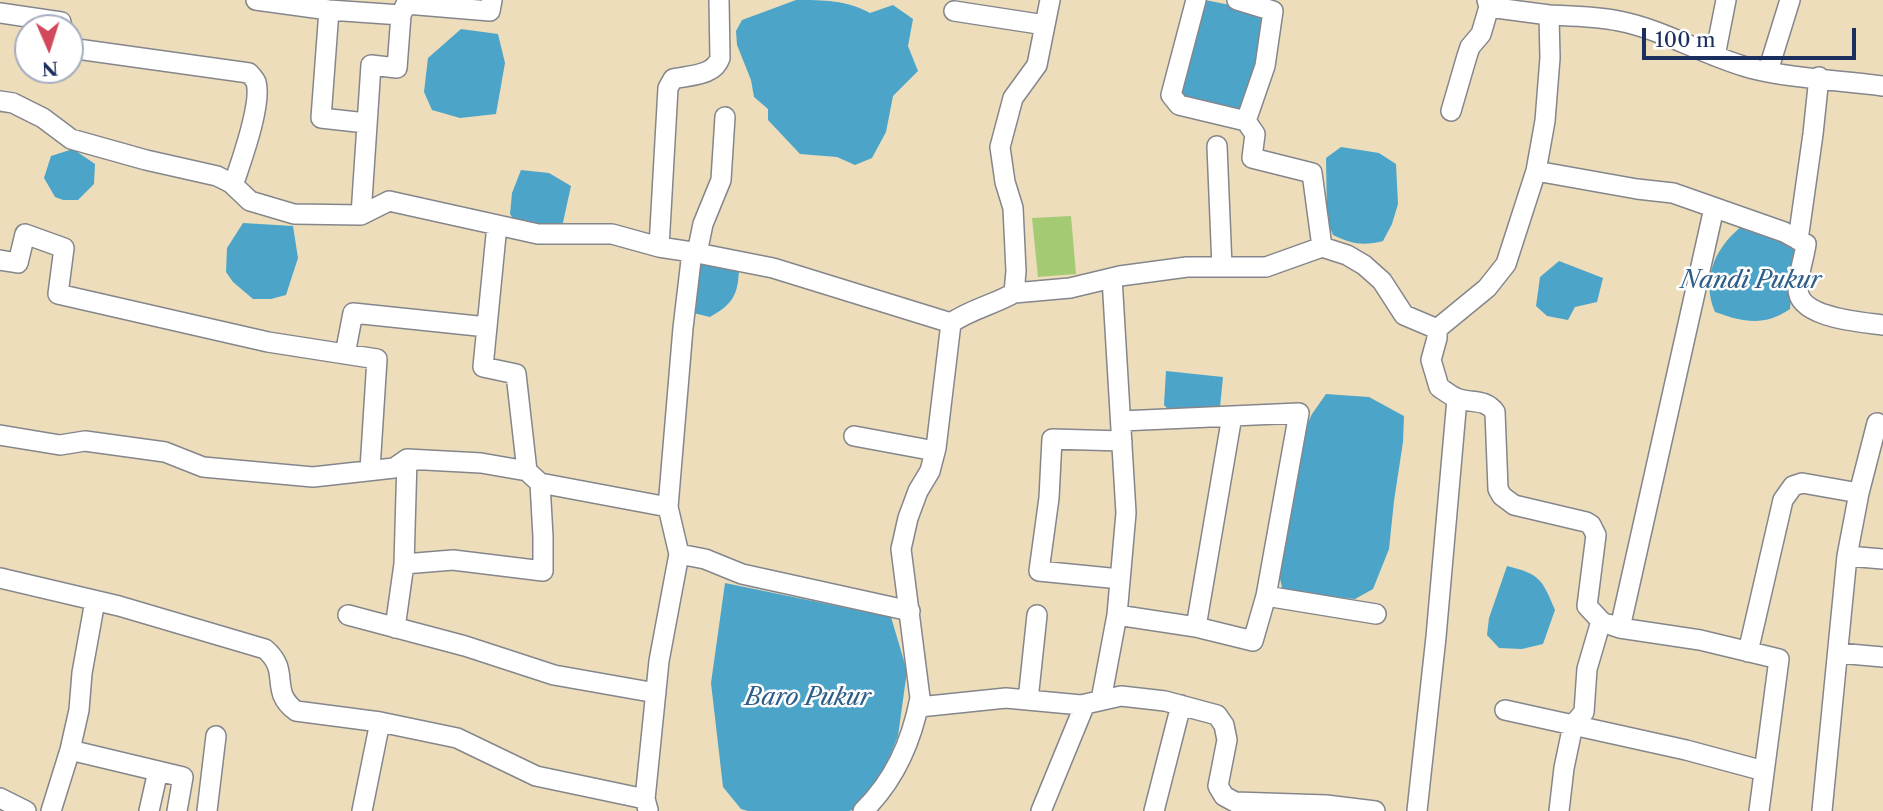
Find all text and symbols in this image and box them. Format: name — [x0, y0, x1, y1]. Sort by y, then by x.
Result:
north arrow — [14, 14, 84, 84]
scale bar — [1645, 14, 1858, 58]
text: 100 m — [1655, 27, 1716, 52]
text: N — [41, 57, 59, 80]
water label: Nandi Pukur — [1680, 267, 1822, 295]
water label: Baro Pukur — [745, 684, 871, 712]

